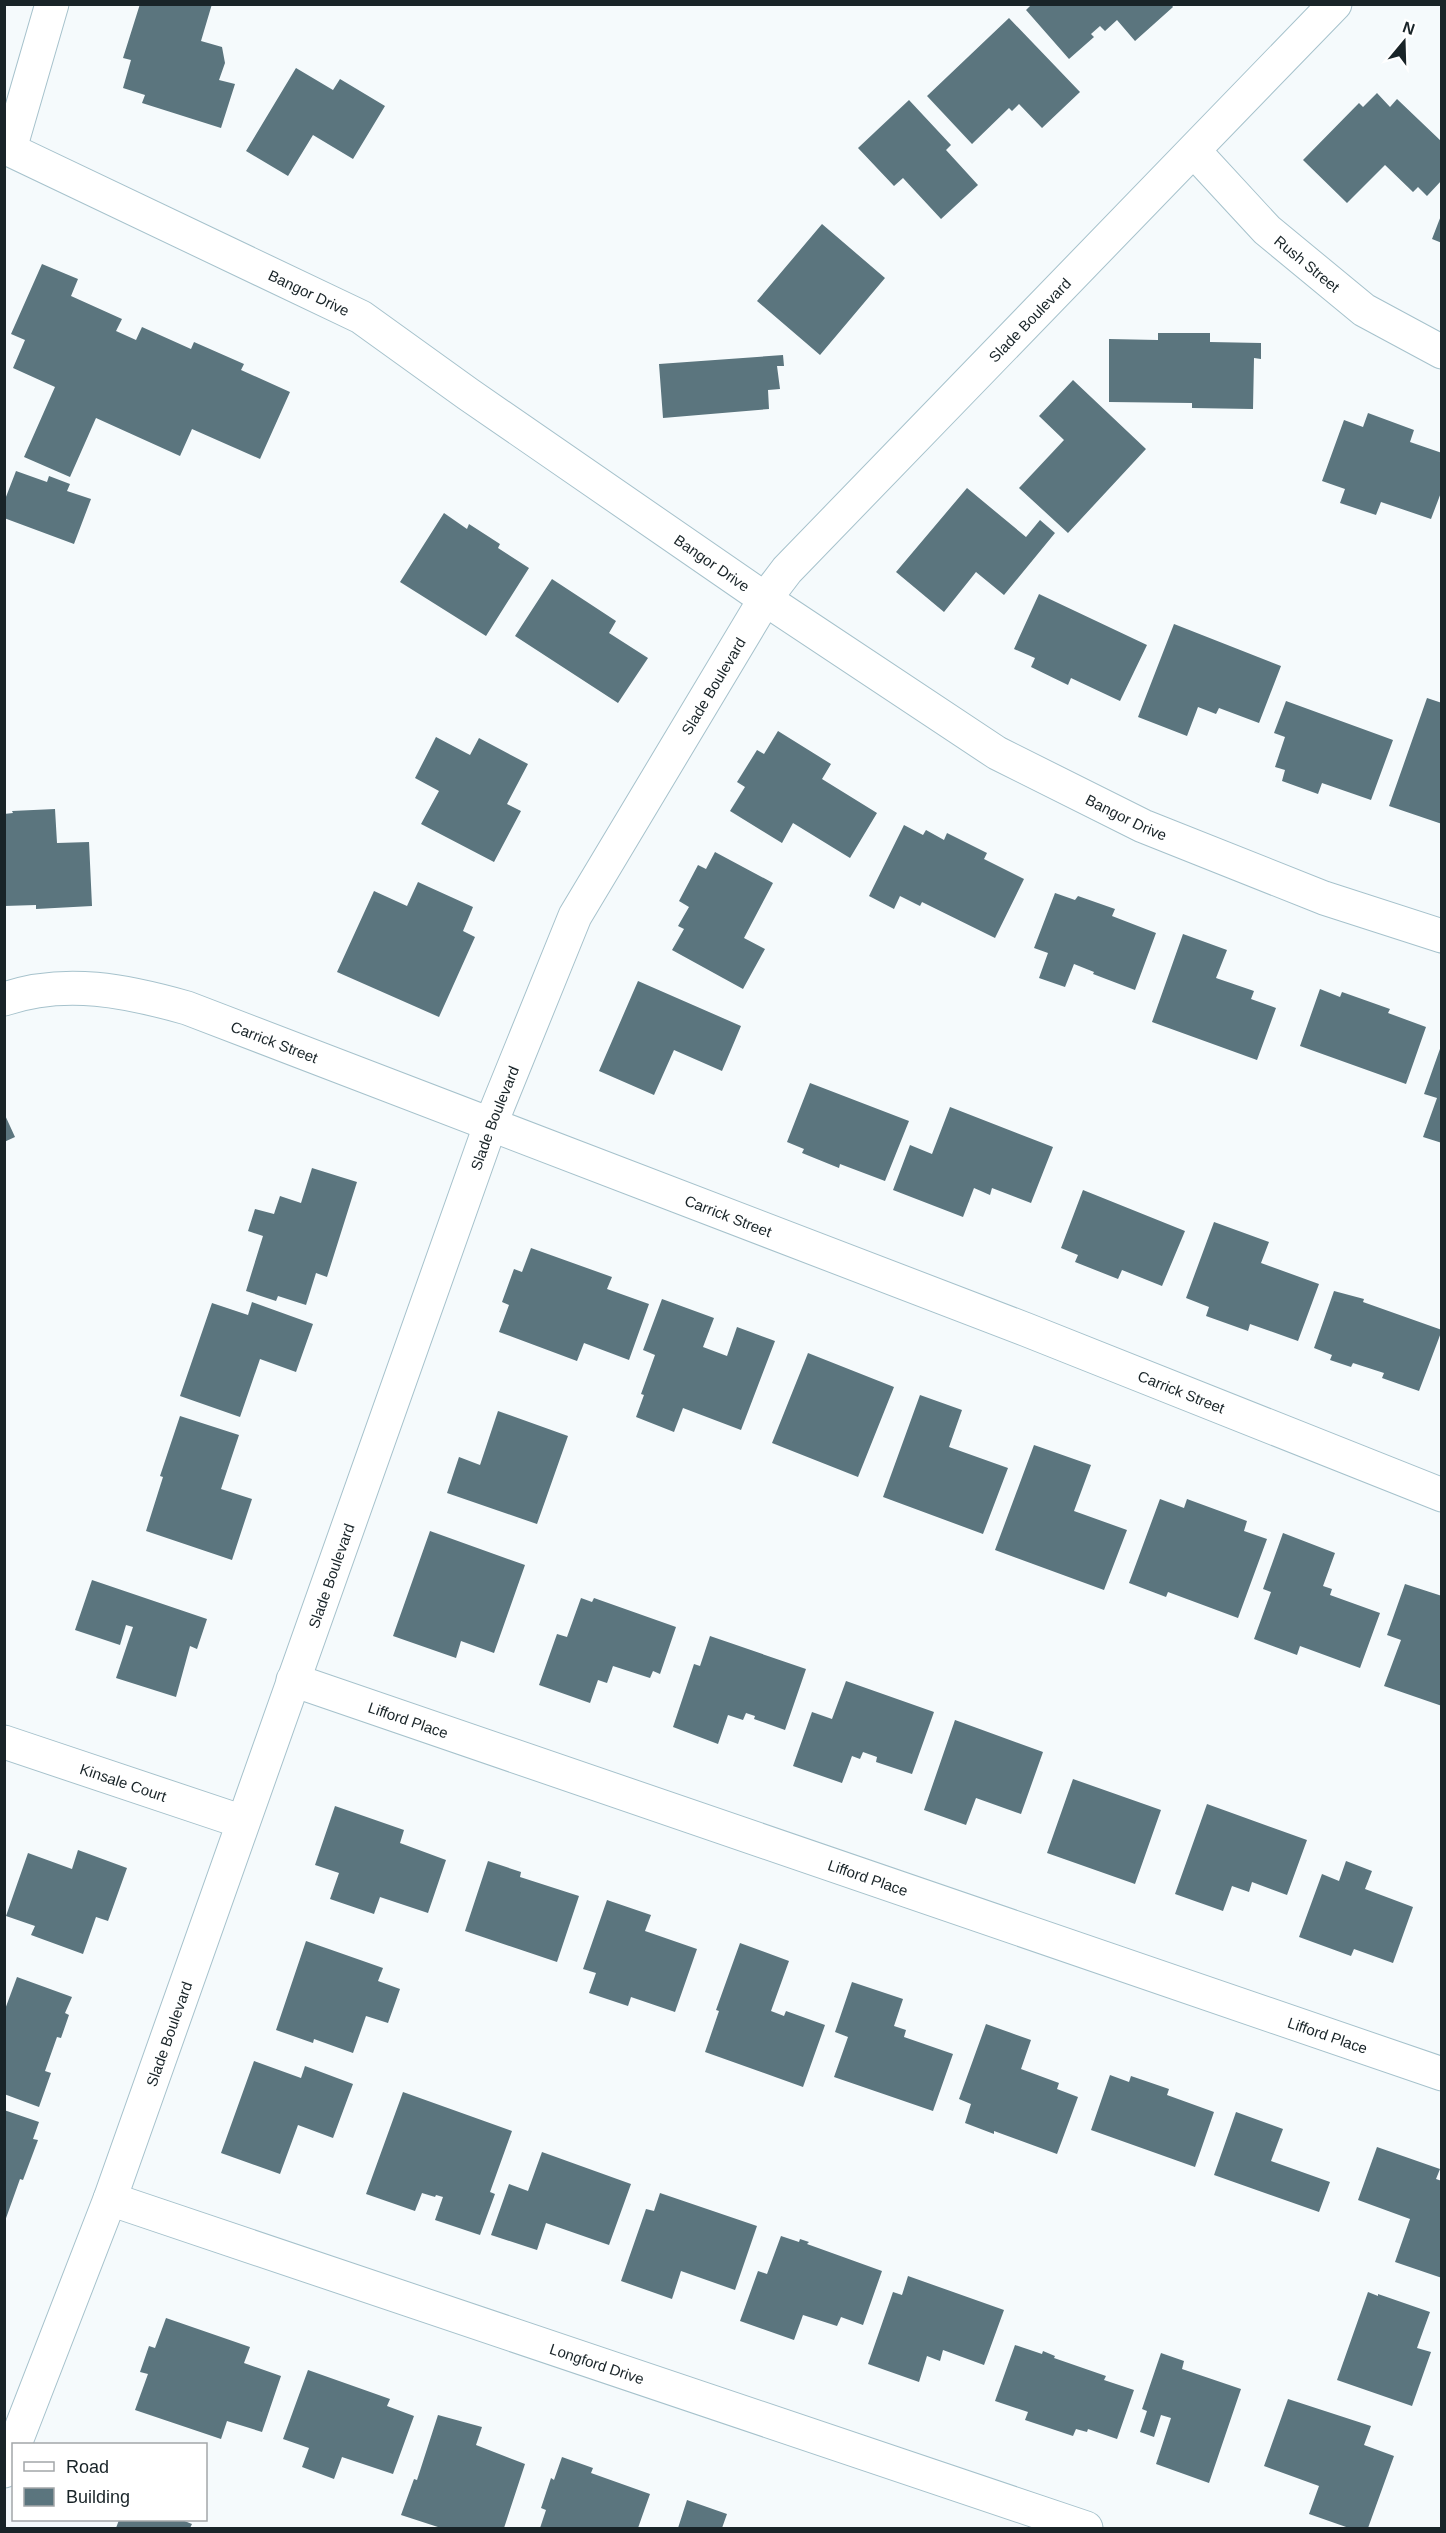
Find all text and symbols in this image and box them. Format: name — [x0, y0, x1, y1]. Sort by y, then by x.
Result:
north arrow — [1374, 12, 1434, 72]
text: N — [1400, 18, 1417, 38]
street label: Rush Street — [1271, 232, 1344, 296]
street label: Bangor Drive — [266, 266, 352, 319]
street label: Slade Boulevard — [985, 274, 1074, 365]
street label: Bangor Drive — [671, 531, 753, 594]
street label: Slade Boulevard — [677, 634, 749, 737]
street label: Bangor Drive — [1083, 790, 1169, 843]
street label: Carrick Street — [229, 1017, 321, 1066]
street label: Slade Boulevard — [467, 1063, 522, 1172]
street label: Carrick Street — [682, 1191, 775, 1240]
street label: Carrick Street — [1136, 1367, 1228, 1417]
street label: Slade Boulevard — [304, 1521, 357, 1630]
street label: Lifford Place — [366, 1698, 450, 1741]
street label: Kinsale Court — [78, 1760, 170, 1805]
street label: Lifford Place — [826, 1856, 910, 1899]
street label: Slade Boulevard — [142, 1979, 195, 2089]
street label: Lifford Place — [1286, 2013, 1370, 2056]
street label: Longford Drive — [548, 2339, 646, 2387]
legend — [12, 2443, 207, 2521]
text: Road — [66, 2457, 109, 2477]
text: Building — [66, 2487, 130, 2507]

